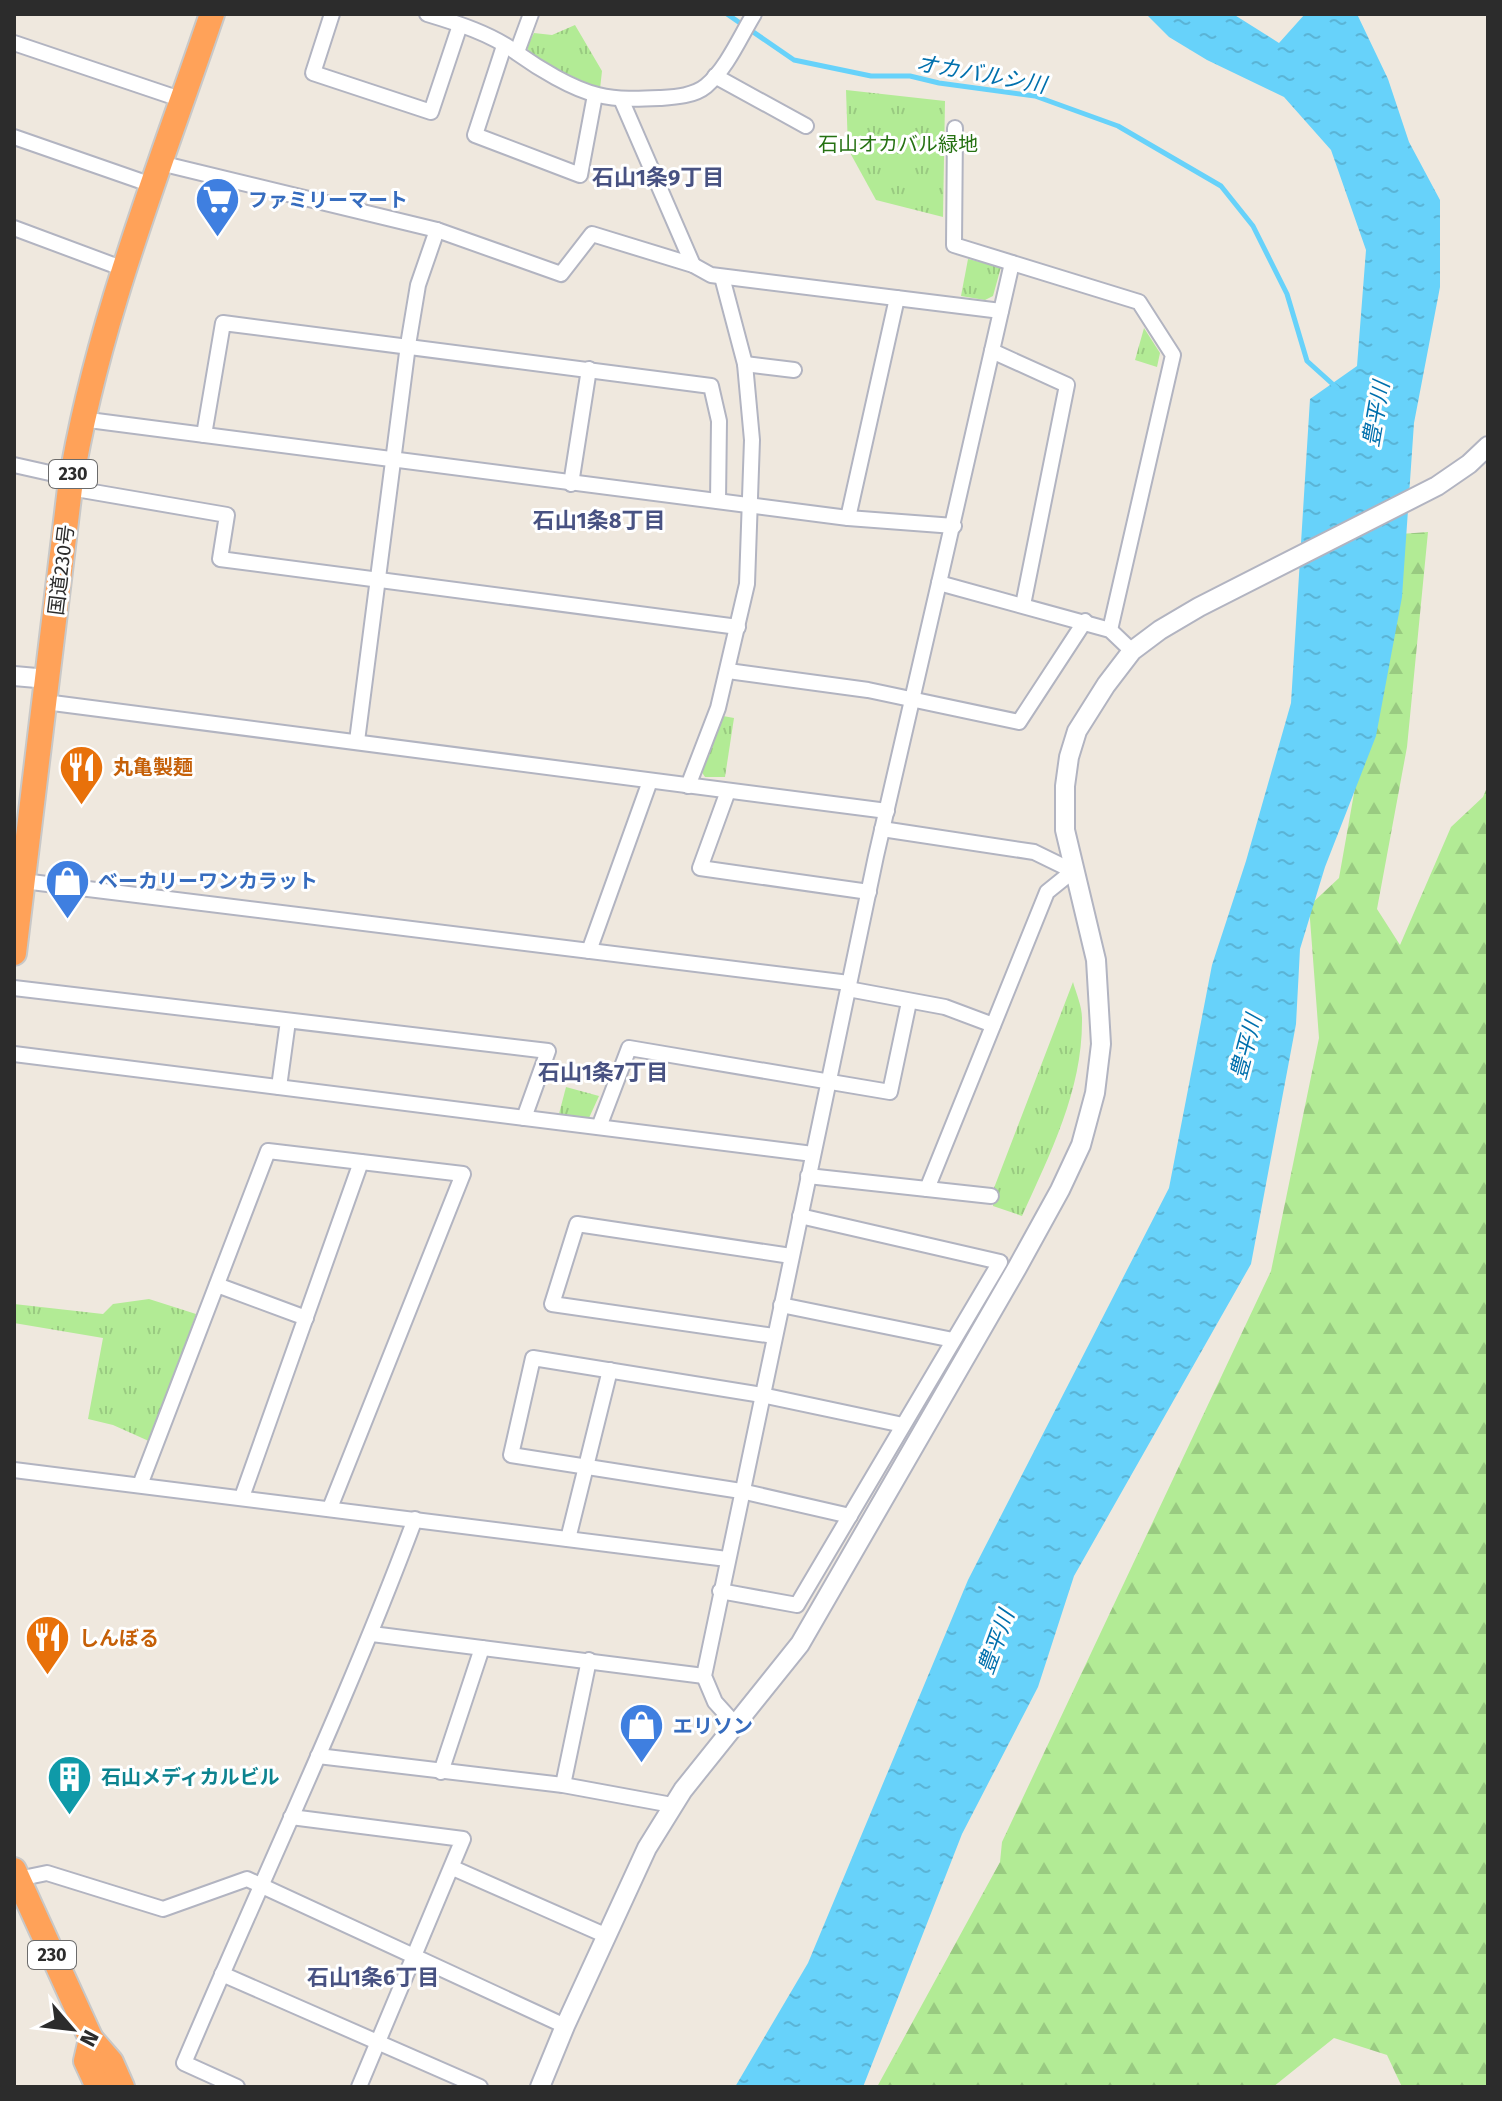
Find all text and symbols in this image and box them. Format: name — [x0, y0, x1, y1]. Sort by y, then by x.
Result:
water label: オカバルシ川 — [914, 49, 1050, 99]
park label: 石山オカバル緑地 — [818, 132, 978, 156]
district label: 石山1条9丁目 — [592, 164, 724, 191]
supermarket icon: ファミリーマート — [193, 176, 241, 239]
place label: ファミリーマート — [248, 188, 408, 212]
water label: 豊平川 — [1357, 377, 1395, 449]
road number: 230 — [49, 460, 97, 488]
district label: 石山1条8丁目 — [533, 507, 666, 534]
street label: 国道230号 — [44, 523, 78, 617]
restaurant icon: 丸亀製麺 — [58, 743, 106, 806]
place label: 丸亀製麺 — [113, 755, 193, 779]
shop icon: ベーカリーワンカラット — [43, 857, 91, 920]
place label: ベーカリーワンカラット — [98, 869, 318, 893]
water label: 豊平川 — [1224, 1010, 1268, 1082]
district label: 石山1条7丁目 — [538, 1059, 668, 1086]
water label: 豊平川 — [972, 1605, 1021, 1678]
restaurant icon: しんぼる — [24, 1614, 72, 1677]
place label: しんぼる — [79, 1626, 159, 1650]
shop icon: エリソン — [618, 1702, 666, 1765]
place label: エリソン — [673, 1714, 753, 1738]
building icon: 石山メディカルビル — [46, 1753, 94, 1816]
place label: 石山メディカルビル — [101, 1765, 280, 1789]
road number: 230 — [28, 1941, 76, 1969]
district label: 石山1条6丁目 — [307, 1964, 439, 1991]
north arrow — [32, 1989, 112, 2069]
text: N — [74, 2025, 105, 2051]

